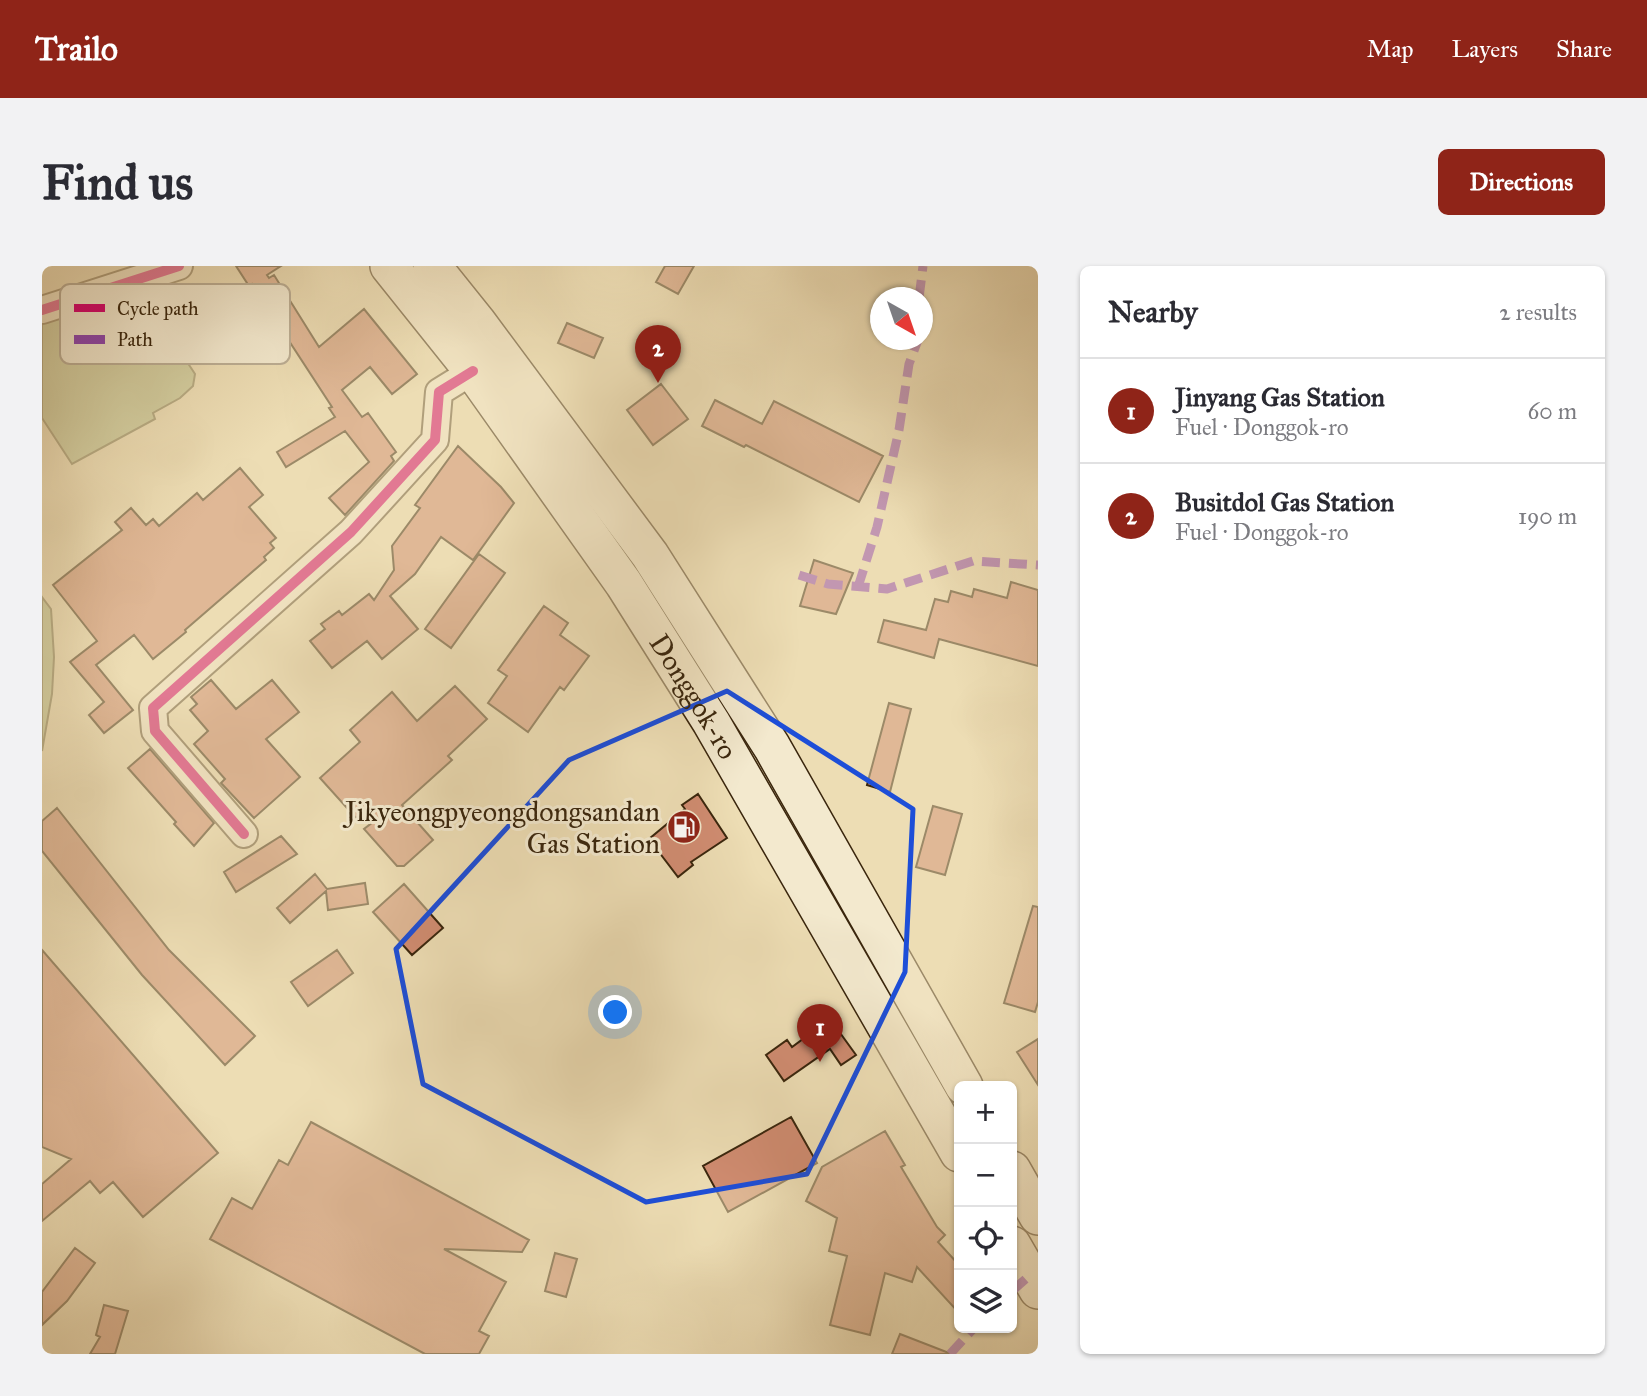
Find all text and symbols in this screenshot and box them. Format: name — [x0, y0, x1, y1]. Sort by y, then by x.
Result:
text: Trailo — [35, 29, 118, 69]
text: Map — [1367, 34, 1414, 64]
text: Layers — [1452, 34, 1518, 64]
text: Share — [1556, 34, 1612, 64]
button: Directions — [1438, 149, 1605, 215]
text: Find us — [42, 153, 193, 212]
legend — [60, 284, 290, 364]
north arrow — [870, 287, 933, 350]
text: Nearby — [1108, 294, 1198, 330]
text: Cycle path — [117, 297, 199, 320]
text: 2 results — [1499, 298, 1577, 326]
pin: 2 — [635, 325, 681, 383]
text: Path — [117, 328, 153, 351]
text: Jinyang Gas Station — [1175, 381, 1385, 413]
text: 1 — [1126, 397, 1136, 425]
text: 60 m — [1528, 397, 1577, 425]
text: Fuel · Donggok-ro — [1175, 413, 1349, 441]
text: Busitdol Gas Station — [1175, 486, 1394, 518]
text: 2 — [1125, 502, 1137, 530]
text: 190 m — [1518, 502, 1577, 530]
text: Fuel · Donggok-ro — [1175, 518, 1349, 546]
street label: Donggok-ro — [642, 627, 746, 765]
place label: Jikyeongpyeongdongsandan Gas Station — [342, 794, 660, 861]
fuel station icon: Jikyeongpyeongdongsandan Gas Station — [665, 808, 703, 846]
your location — [598, 995, 632, 1029]
pin: 1 — [797, 1004, 843, 1062]
map controls — [954, 1081, 1017, 1333]
button: + — [954, 1081, 1017, 1144]
button: − — [954, 1144, 1017, 1207]
button: locate — [954, 1207, 1017, 1270]
button: layers — [954, 1270, 1017, 1333]

